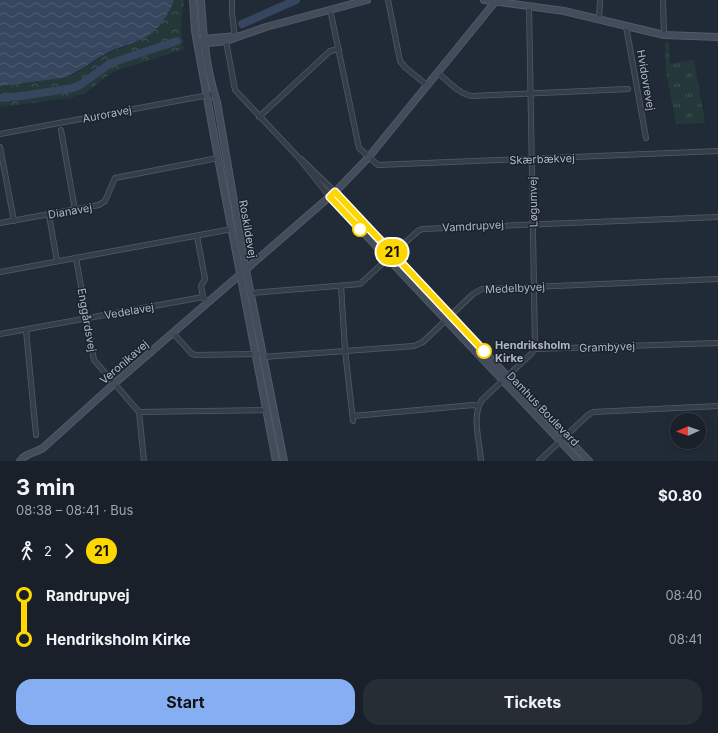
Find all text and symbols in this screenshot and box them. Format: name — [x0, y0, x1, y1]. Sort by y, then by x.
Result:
street label: Hvidovrevej — [634, 48, 658, 112]
street label: Auroravej — [81, 102, 133, 126]
street label: Skærbækvej — [509, 151, 575, 167]
street label: Løgumvej — [526, 177, 540, 227]
street label: Roskildevej — [236, 199, 260, 259]
street label: Dianavej — [47, 200, 93, 222]
street label: Vamdrupvej — [442, 217, 504, 235]
unlabelled marker — [352, 221, 368, 237]
line badge: 21 — [374, 239, 410, 265]
text: 21 — [385, 243, 399, 260]
street label: Medelbyvej — [485, 279, 545, 297]
street label: Enggårdsvej — [75, 287, 99, 353]
street label: Vedelavej — [103, 300, 155, 322]
street label: Veronikavej — [97, 337, 151, 387]
place label: Hendriksholm Kirke — [495, 338, 570, 365]
street label: Grambyvej — [579, 339, 635, 355]
marker: Hendriksholm Kirke — [476, 343, 492, 359]
street label: Damhus Boulevard — [504, 369, 582, 449]
north arrow — [670, 413, 706, 449]
map controls — [670, 413, 706, 449]
text: 3 min — [16, 474, 75, 500]
text: $0.80 — [658, 486, 702, 505]
text: 08:38 – 08:41 · Bus — [16, 502, 133, 518]
icon: walk — [16, 540, 38, 562]
icon: forward — [58, 540, 80, 562]
text: 21 — [94, 542, 109, 559]
text: 2 — [44, 543, 52, 559]
text: Randrupvej — [46, 586, 130, 605]
text: 08:40 — [665, 587, 702, 603]
text: Hendriksholm Kirke — [46, 630, 191, 649]
text: 08:41 — [669, 631, 702, 647]
button: Start — [16, 679, 355, 725]
button: Tickets — [363, 679, 702, 725]

